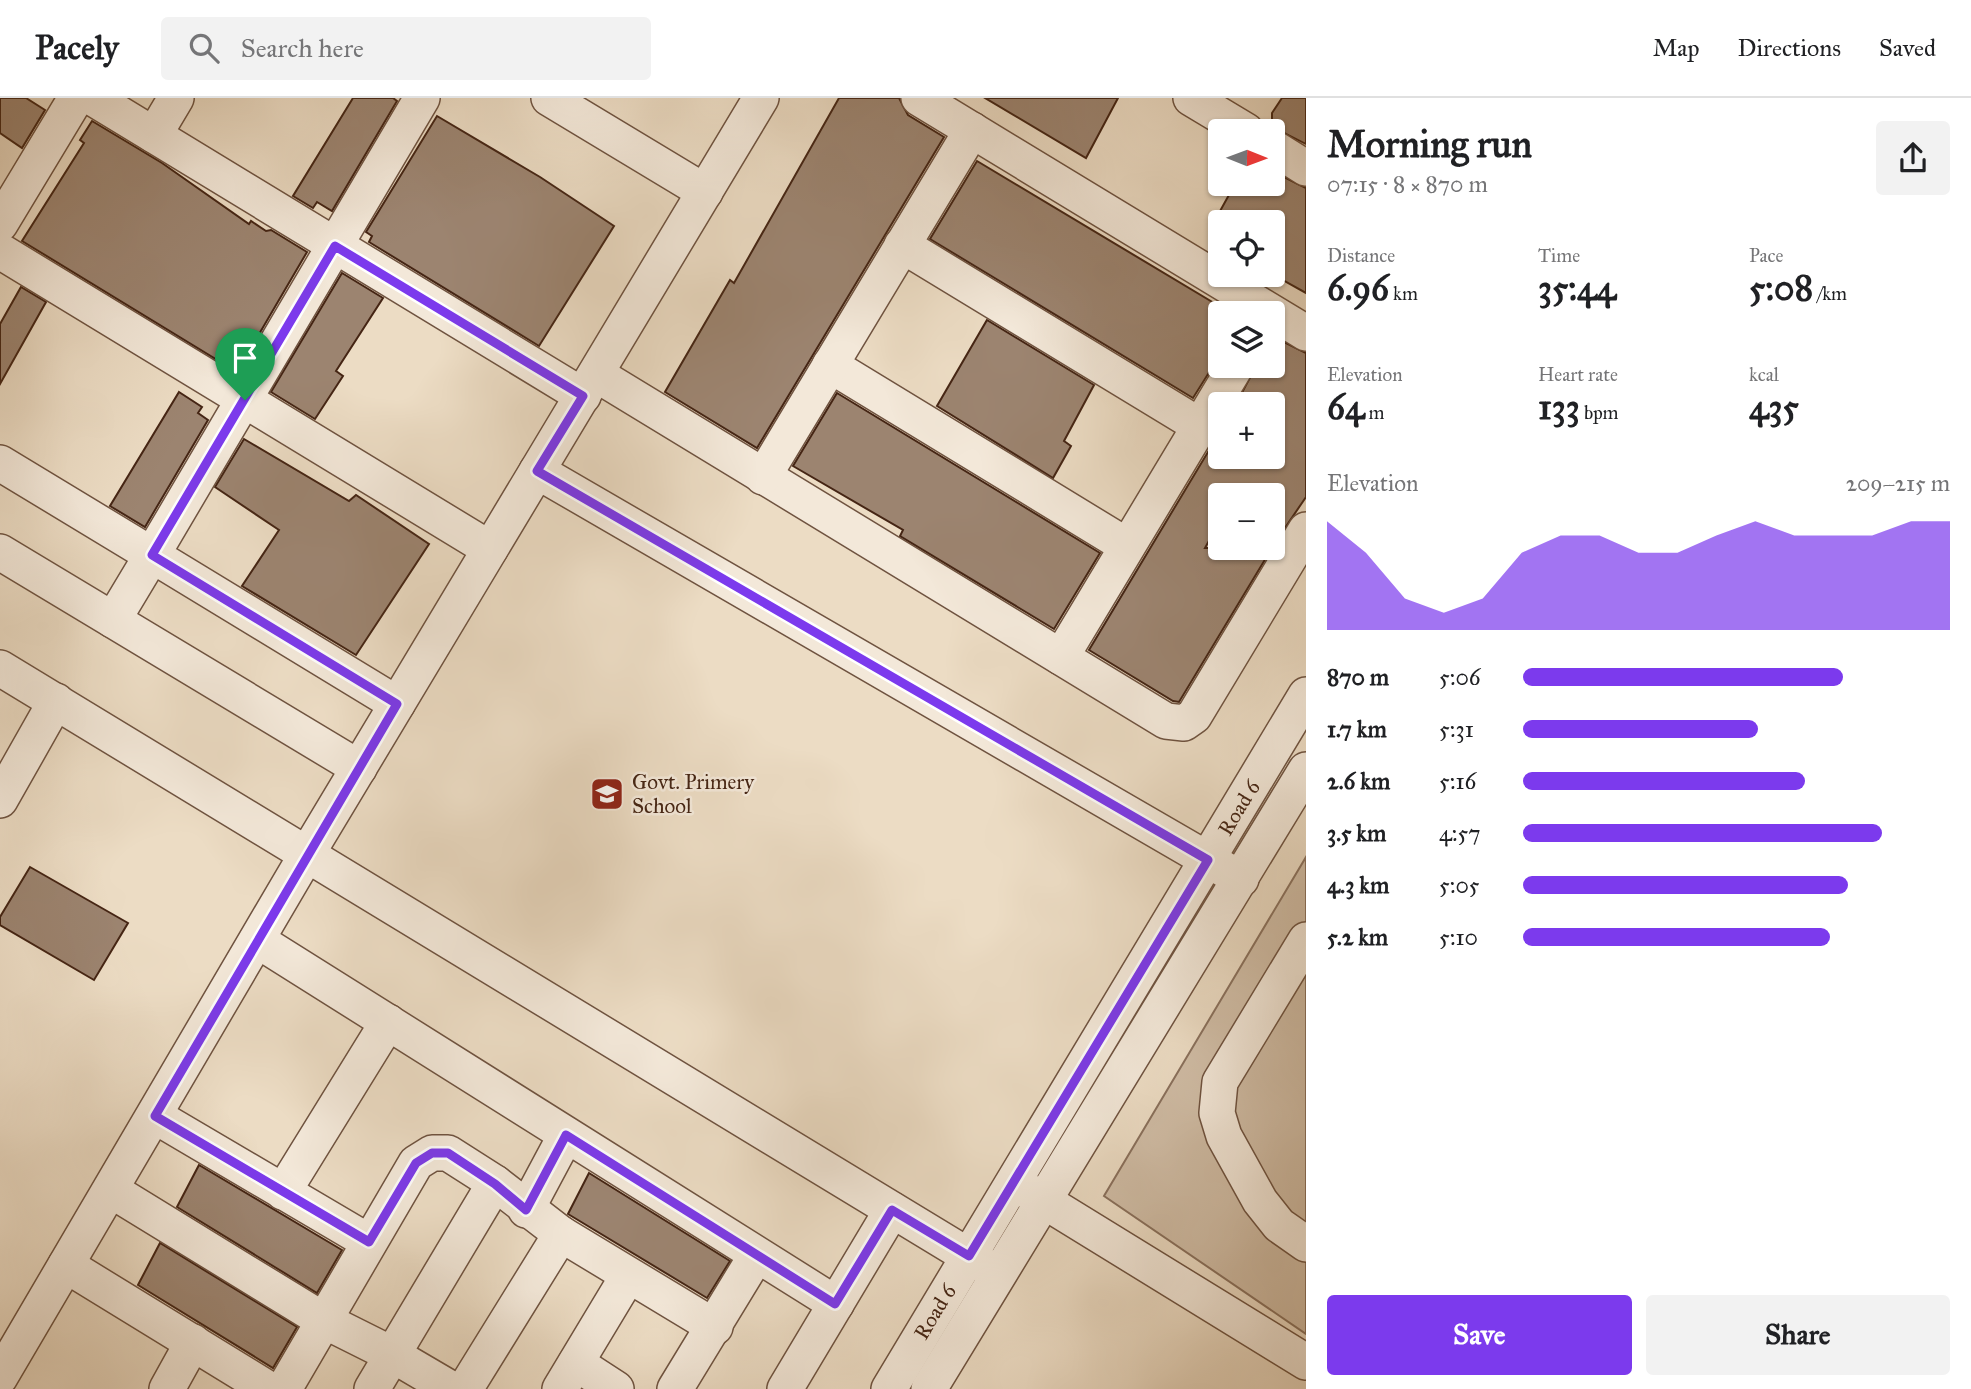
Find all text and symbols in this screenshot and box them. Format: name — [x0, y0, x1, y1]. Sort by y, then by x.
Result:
search box — [161, 17, 651, 80]
text: Pacely — [35, 28, 119, 68]
icon: search — [185, 29, 223, 67]
text: Search here — [241, 32, 364, 64]
text: Map — [1653, 33, 1700, 63]
text: Directions — [1738, 33, 1841, 63]
text: Saved — [1879, 33, 1936, 63]
north arrow — [1208, 119, 1284, 196]
map controls — [1208, 119, 1285, 560]
text: Morning run — [1327, 121, 1532, 167]
button: share — [1876, 121, 1950, 195]
text: 07:15 · 8 × 870 m — [1327, 170, 1488, 198]
button: locate — [1208, 210, 1285, 287]
text: Distance — [1327, 244, 1395, 267]
text: Time — [1538, 244, 1580, 267]
text: Pace — [1749, 244, 1783, 267]
text: 6.96 — [1327, 267, 1389, 310]
text: 35:44 — [1538, 267, 1616, 310]
text: 5:08 — [1749, 267, 1813, 310]
text: km — [1389, 282, 1418, 305]
text: /km — [1813, 282, 1847, 305]
button: layers — [1208, 301, 1285, 378]
pin — [215, 328, 275, 400]
icon: arrive — [226, 339, 264, 377]
text: Elevation — [1327, 363, 1402, 386]
text: Heart rate — [1538, 363, 1618, 386]
text: kcal — [1749, 363, 1779, 386]
text: 64 — [1327, 386, 1364, 429]
text: 133 — [1538, 386, 1580, 429]
text: 435 — [1749, 386, 1799, 429]
button: + — [1208, 392, 1285, 469]
text: m — [1364, 401, 1385, 424]
text: bpm — [1580, 401, 1619, 424]
text: Elevation — [1327, 469, 1418, 497]
text: 209–215 m — [1846, 469, 1950, 497]
button: − — [1208, 483, 1285, 560]
text: 870 m — [1327, 663, 1389, 691]
text: 5:06 — [1439, 663, 1481, 691]
text: 1.7 km — [1327, 715, 1387, 743]
text: 5:31 — [1439, 715, 1474, 743]
text: 2.6 km — [1327, 767, 1390, 795]
text: 5:16 — [1439, 767, 1476, 795]
place label: Govt. Primery School — [632, 769, 755, 819]
school or university icon: Govt. Primery School — [588, 775, 626, 813]
street label: Road 6 — [1212, 775, 1266, 840]
text: 3.5 km — [1327, 819, 1386, 847]
text: 4:57 — [1439, 819, 1481, 847]
text: 4.3 km — [1327, 871, 1389, 899]
text: 5:05 — [1439, 871, 1480, 899]
text: 5.2 km — [1327, 923, 1388, 951]
text: 5:10 — [1439, 923, 1478, 951]
street label: Road 6 — [908, 1279, 962, 1344]
button: Save — [1327, 1295, 1632, 1375]
button: Share — [1646, 1295, 1950, 1375]

